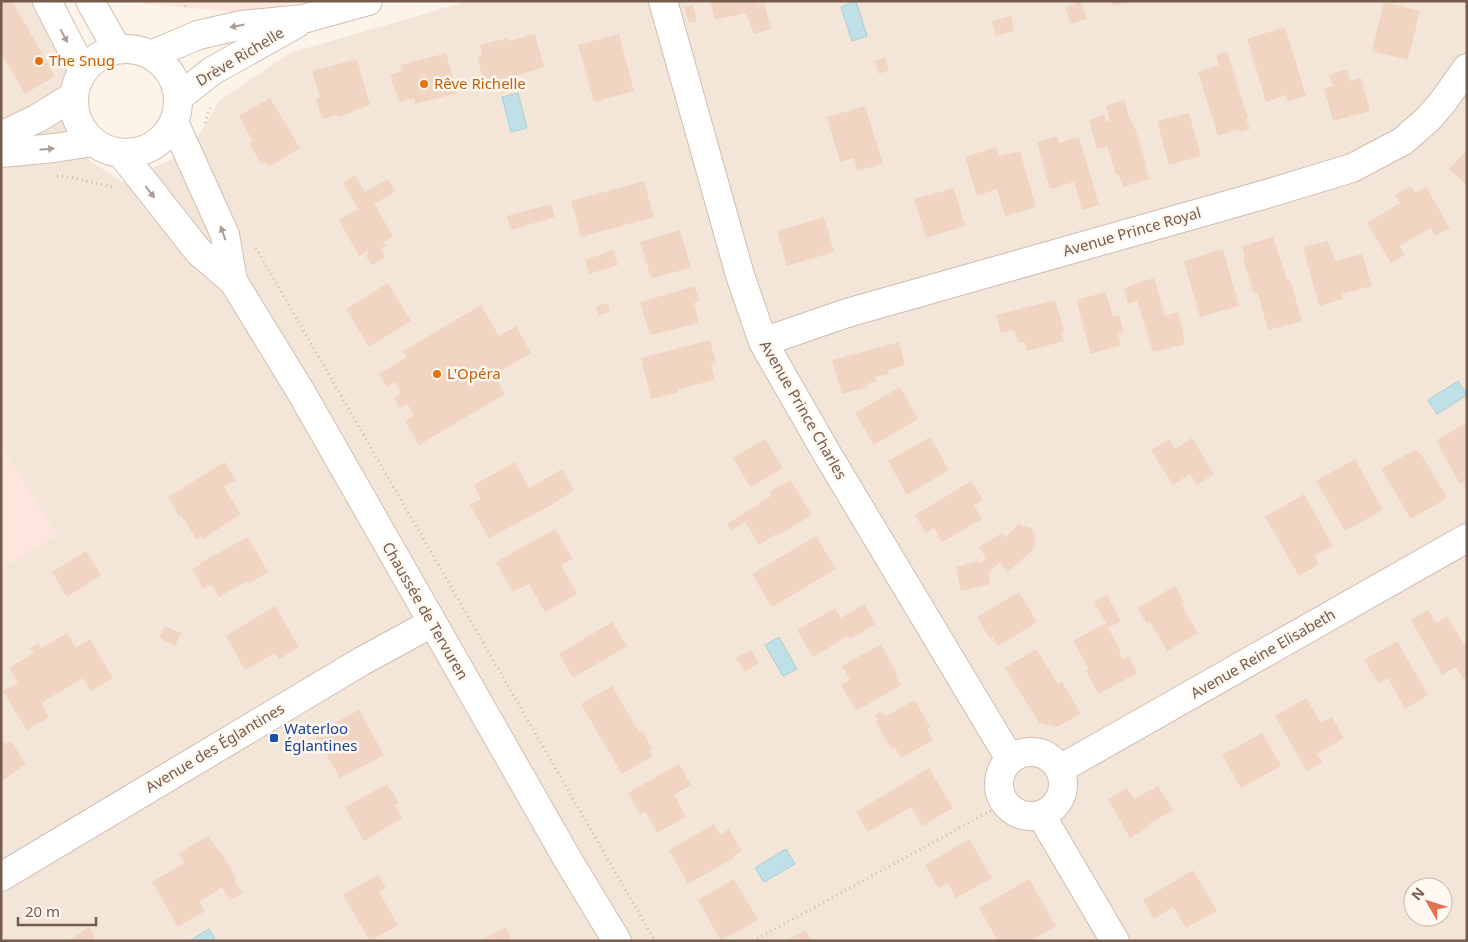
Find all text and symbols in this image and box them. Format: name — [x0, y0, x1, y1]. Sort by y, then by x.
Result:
street label: Drève Richelle — [192, 22, 287, 90]
one-way arrow — [230, 22, 245, 30]
one-way arrow — [60, 30, 69, 43]
place label: The Snug — [49, 50, 115, 70]
marker: The Snug — [33, 55, 45, 67]
place label: Rêve Richelle — [434, 73, 526, 93]
marker: Rêve Richelle — [418, 78, 430, 90]
one-way arrow — [40, 144, 56, 152]
one-way arrow — [145, 185, 156, 198]
street label: Avenue Prince Royal — [1060, 202, 1203, 260]
one-way arrow — [219, 225, 227, 240]
street label: Avenue Prince Charles — [756, 336, 852, 483]
place label: L'Opéra — [447, 363, 501, 383]
marker: L'Opéra — [431, 368, 443, 380]
street label: Chaussée de Tervuren — [378, 538, 473, 683]
street label: Avenue Reine Elisabeth — [1187, 603, 1338, 703]
street label: Avenue des Églantines — [141, 698, 288, 797]
place label: Waterloo Églantines — [284, 718, 357, 755]
marker: Waterloo Églantines — [268, 732, 280, 744]
north arrow — [1403, 877, 1453, 927]
text: N — [1407, 883, 1428, 904]
scale bar — [18, 894, 95, 926]
text: 20 m — [25, 901, 60, 921]

